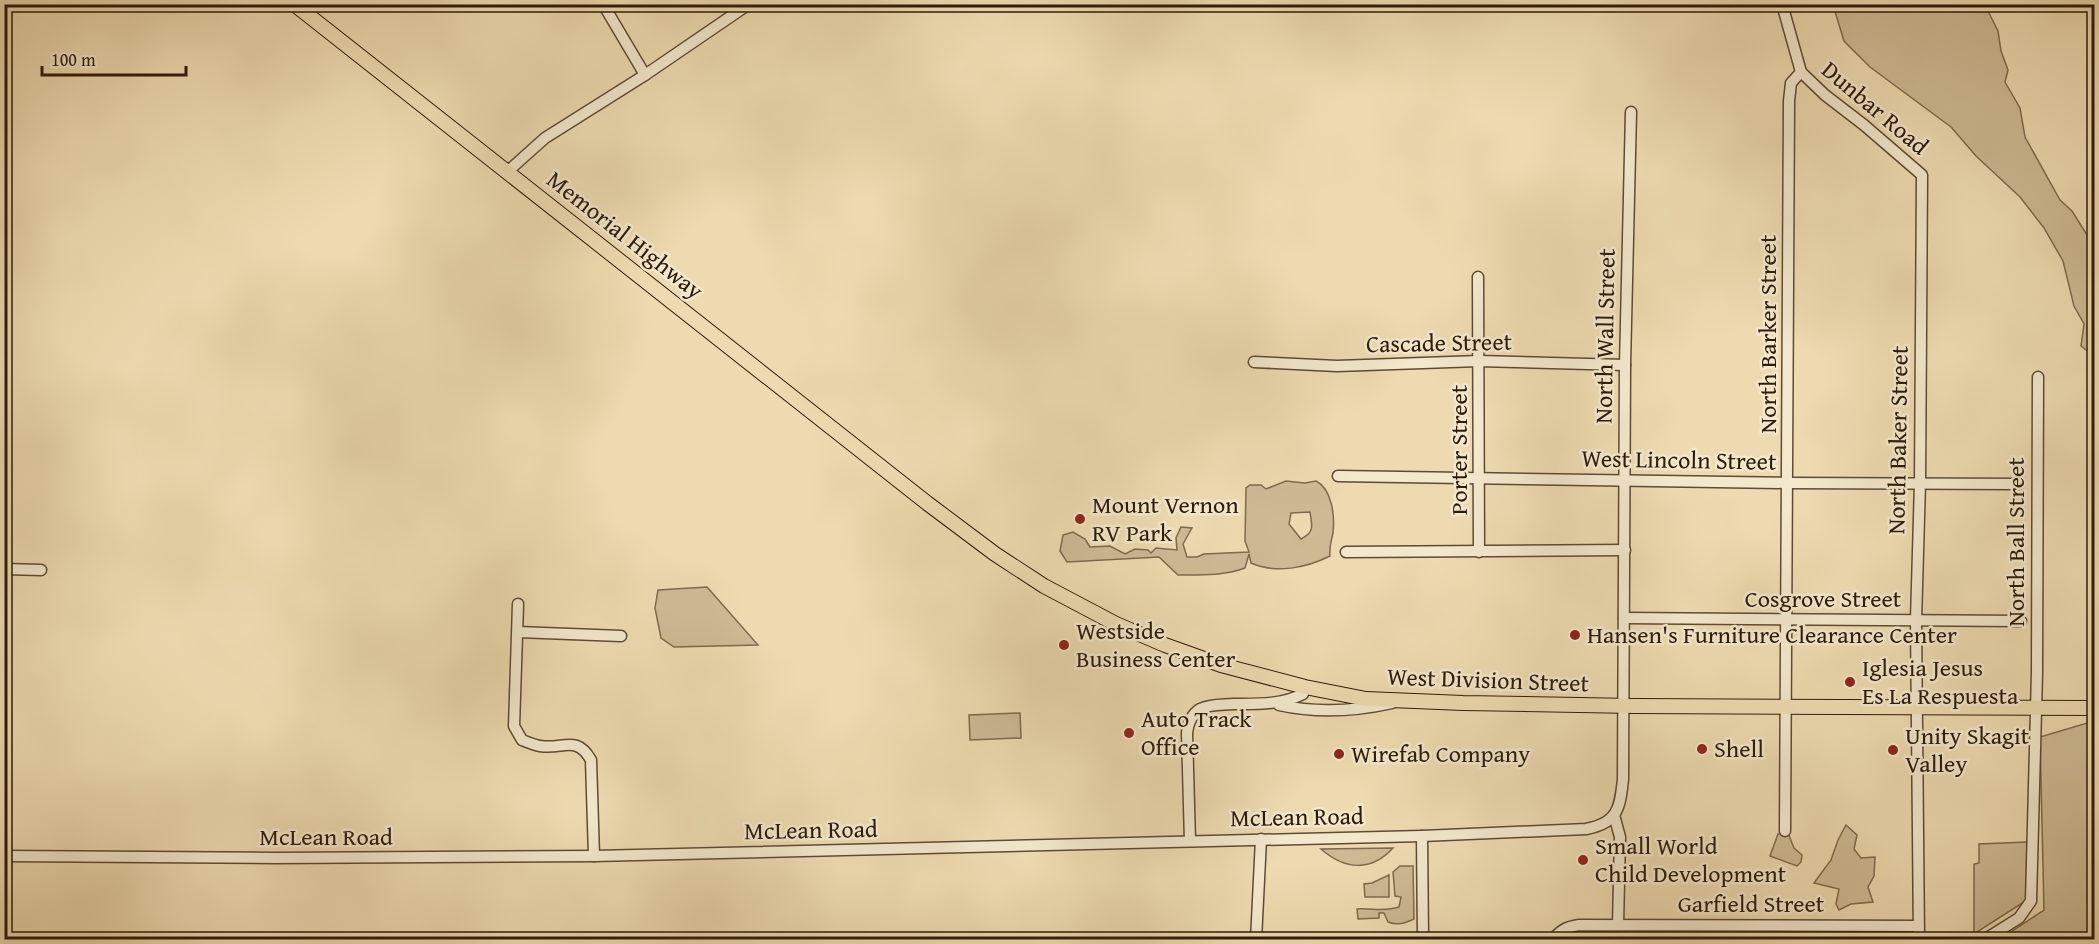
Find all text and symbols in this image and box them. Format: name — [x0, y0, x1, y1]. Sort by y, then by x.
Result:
scale bar — [42, 39, 186, 77]
text: 100 m — [51, 46, 96, 73]
street label: Dunbar Road — [1814, 52, 1937, 163]
street label: Memorial Highway — [539, 162, 711, 307]
street label: North Barker Street — [1750, 234, 1785, 433]
street label: North Wall Street — [1585, 248, 1624, 424]
street label: Cascade Street — [1366, 324, 1513, 361]
street label: North Baker Street — [1878, 345, 1917, 535]
street label: Porter Street — [1441, 384, 1476, 515]
street label: West Lincoln Street — [1581, 440, 1777, 479]
street label: North Ball Street — [1998, 457, 2033, 627]
place label: Mount Vernon RV Park — [1092, 487, 1239, 550]
marker: Mount Vernon RV Park — [1073, 512, 1087, 526]
street label: Cosgrove Street — [1745, 581, 1902, 616]
place label: Westside Business Center — [1076, 613, 1235, 676]
place label: Hansen's Furniture Clearance Center — [1587, 617, 1957, 652]
marker: Hansen's Furniture Clearance Center — [1568, 628, 1582, 642]
marker: Westside Business Center — [1057, 638, 1071, 652]
place label: Iglesia Jesus Es La Respuesta — [1862, 650, 2019, 713]
street label: West Division Street — [1386, 658, 1590, 701]
marker: Iglesia Jesus Es La Respuesta — [1843, 675, 1857, 689]
place label: Auto Track Office — [1141, 701, 1252, 764]
place label: Unity Skagit Valley — [1905, 718, 2030, 781]
marker: Auto Track Office — [1122, 726, 1136, 740]
place label: Shell — [1714, 731, 1764, 766]
place label: Wirefab Company — [1351, 736, 1530, 771]
marker: Shell — [1695, 742, 1709, 756]
marker: Unity Skagit Valley — [1886, 743, 1900, 757]
marker: Wirefab Company — [1332, 747, 1346, 761]
street label: McLean Road — [1230, 798, 1364, 835]
street label: McLean Road — [744, 811, 878, 848]
street label: McLean Road — [259, 819, 393, 854]
place label: Small World Child Development — [1595, 828, 1787, 891]
marker: Small World Child Development — [1576, 853, 1590, 867]
street label: Garfield Street — [1678, 886, 1825, 921]

